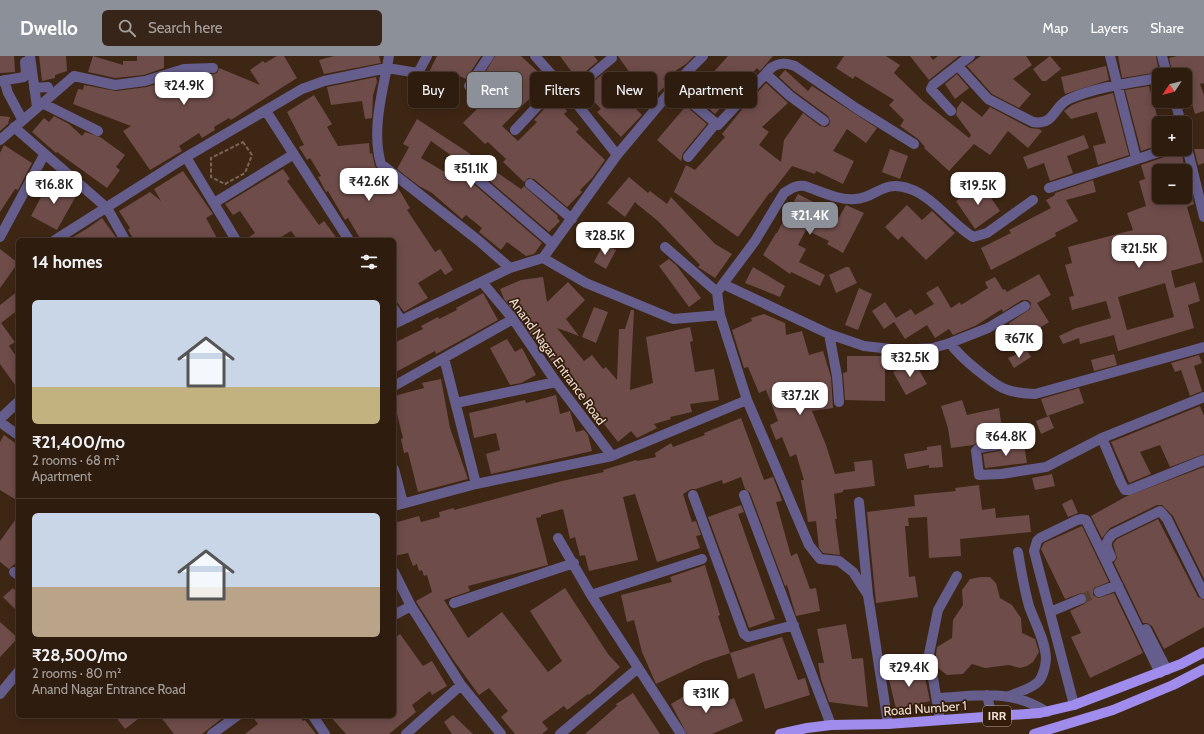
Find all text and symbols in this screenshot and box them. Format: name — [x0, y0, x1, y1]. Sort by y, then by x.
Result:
search box — [102, 10, 382, 46]
text: Dwello — [20, 17, 78, 40]
icon: search — [116, 17, 138, 39]
text: Search here — [148, 19, 222, 37]
text: Map — [1043, 19, 1068, 37]
text: Layers — [1090, 19, 1128, 37]
text: Share — [1150, 19, 1184, 37]
north arrow — [1152, 68, 1192, 108]
map controls — [1152, 68, 1192, 204]
pin: ₹24.9K — [151, 72, 217, 106]
chip: Buy — [408, 72, 459, 108]
chip: Rent — [467, 72, 522, 108]
chip: Filters — [530, 72, 594, 108]
chip: New — [602, 72, 657, 108]
chip: Apartment — [665, 72, 757, 108]
text: ₹24.9K — [164, 77, 204, 93]
button: + — [1152, 116, 1192, 156]
pin: ₹51.1K — [438, 155, 504, 189]
text: ₹51.1K — [454, 160, 488, 176]
button: − — [1152, 164, 1192, 204]
pin: ₹42.6K — [336, 168, 402, 202]
pin: ₹16.8K — [21, 171, 87, 205]
pin: ₹19.5K — [945, 172, 1011, 206]
text: ₹42.6K — [349, 173, 389, 189]
text: ₹16.8K — [35, 176, 73, 192]
text: ₹19.5K — [960, 177, 997, 193]
pin: ₹21.4K — [777, 202, 843, 236]
text: ₹21.4K — [791, 207, 829, 223]
pin: ₹28.5K — [572, 222, 638, 256]
text: ₹28.5K — [585, 227, 625, 243]
pin: ₹21.5K — [1106, 235, 1172, 269]
text: ₹21.5K — [1121, 240, 1157, 256]
icon: filters — [358, 251, 380, 273]
text: 14 homes — [32, 252, 102, 272]
street label: Anand Nagar Entrance Road — [506, 294, 610, 428]
pin: ₹67K — [995, 325, 1043, 359]
icon: home — [170, 326, 242, 398]
text: ₹67K — [1004, 330, 1034, 346]
pin: ₹32.5K — [877, 344, 943, 378]
text: ₹32.5K — [891, 349, 930, 365]
pin: ₹37.2K — [767, 382, 833, 416]
text: ₹37.2K — [781, 387, 819, 403]
pin: ₹64.8K — [973, 423, 1039, 457]
text: ₹64.8K — [985, 428, 1027, 444]
text: ₹21,400/mo — [32, 432, 125, 452]
text: 2 rooms · 68 m² — [32, 452, 120, 468]
text: Apartment — [32, 468, 92, 484]
icon: home — [170, 539, 242, 611]
text: ₹28,500/mo — [32, 645, 128, 665]
pin: ₹29.4K — [876, 654, 942, 688]
text: ₹29.4K — [889, 659, 929, 675]
text: 2 rooms · 80 m² — [32, 665, 121, 681]
pin: ₹31K — [682, 680, 730, 714]
text: Anand Nagar Entrance Road — [32, 681, 186, 697]
text: ₹31K — [692, 685, 720, 701]
street label: Road Number 1 — [883, 697, 967, 719]
road number: IRR — [983, 706, 1011, 726]

